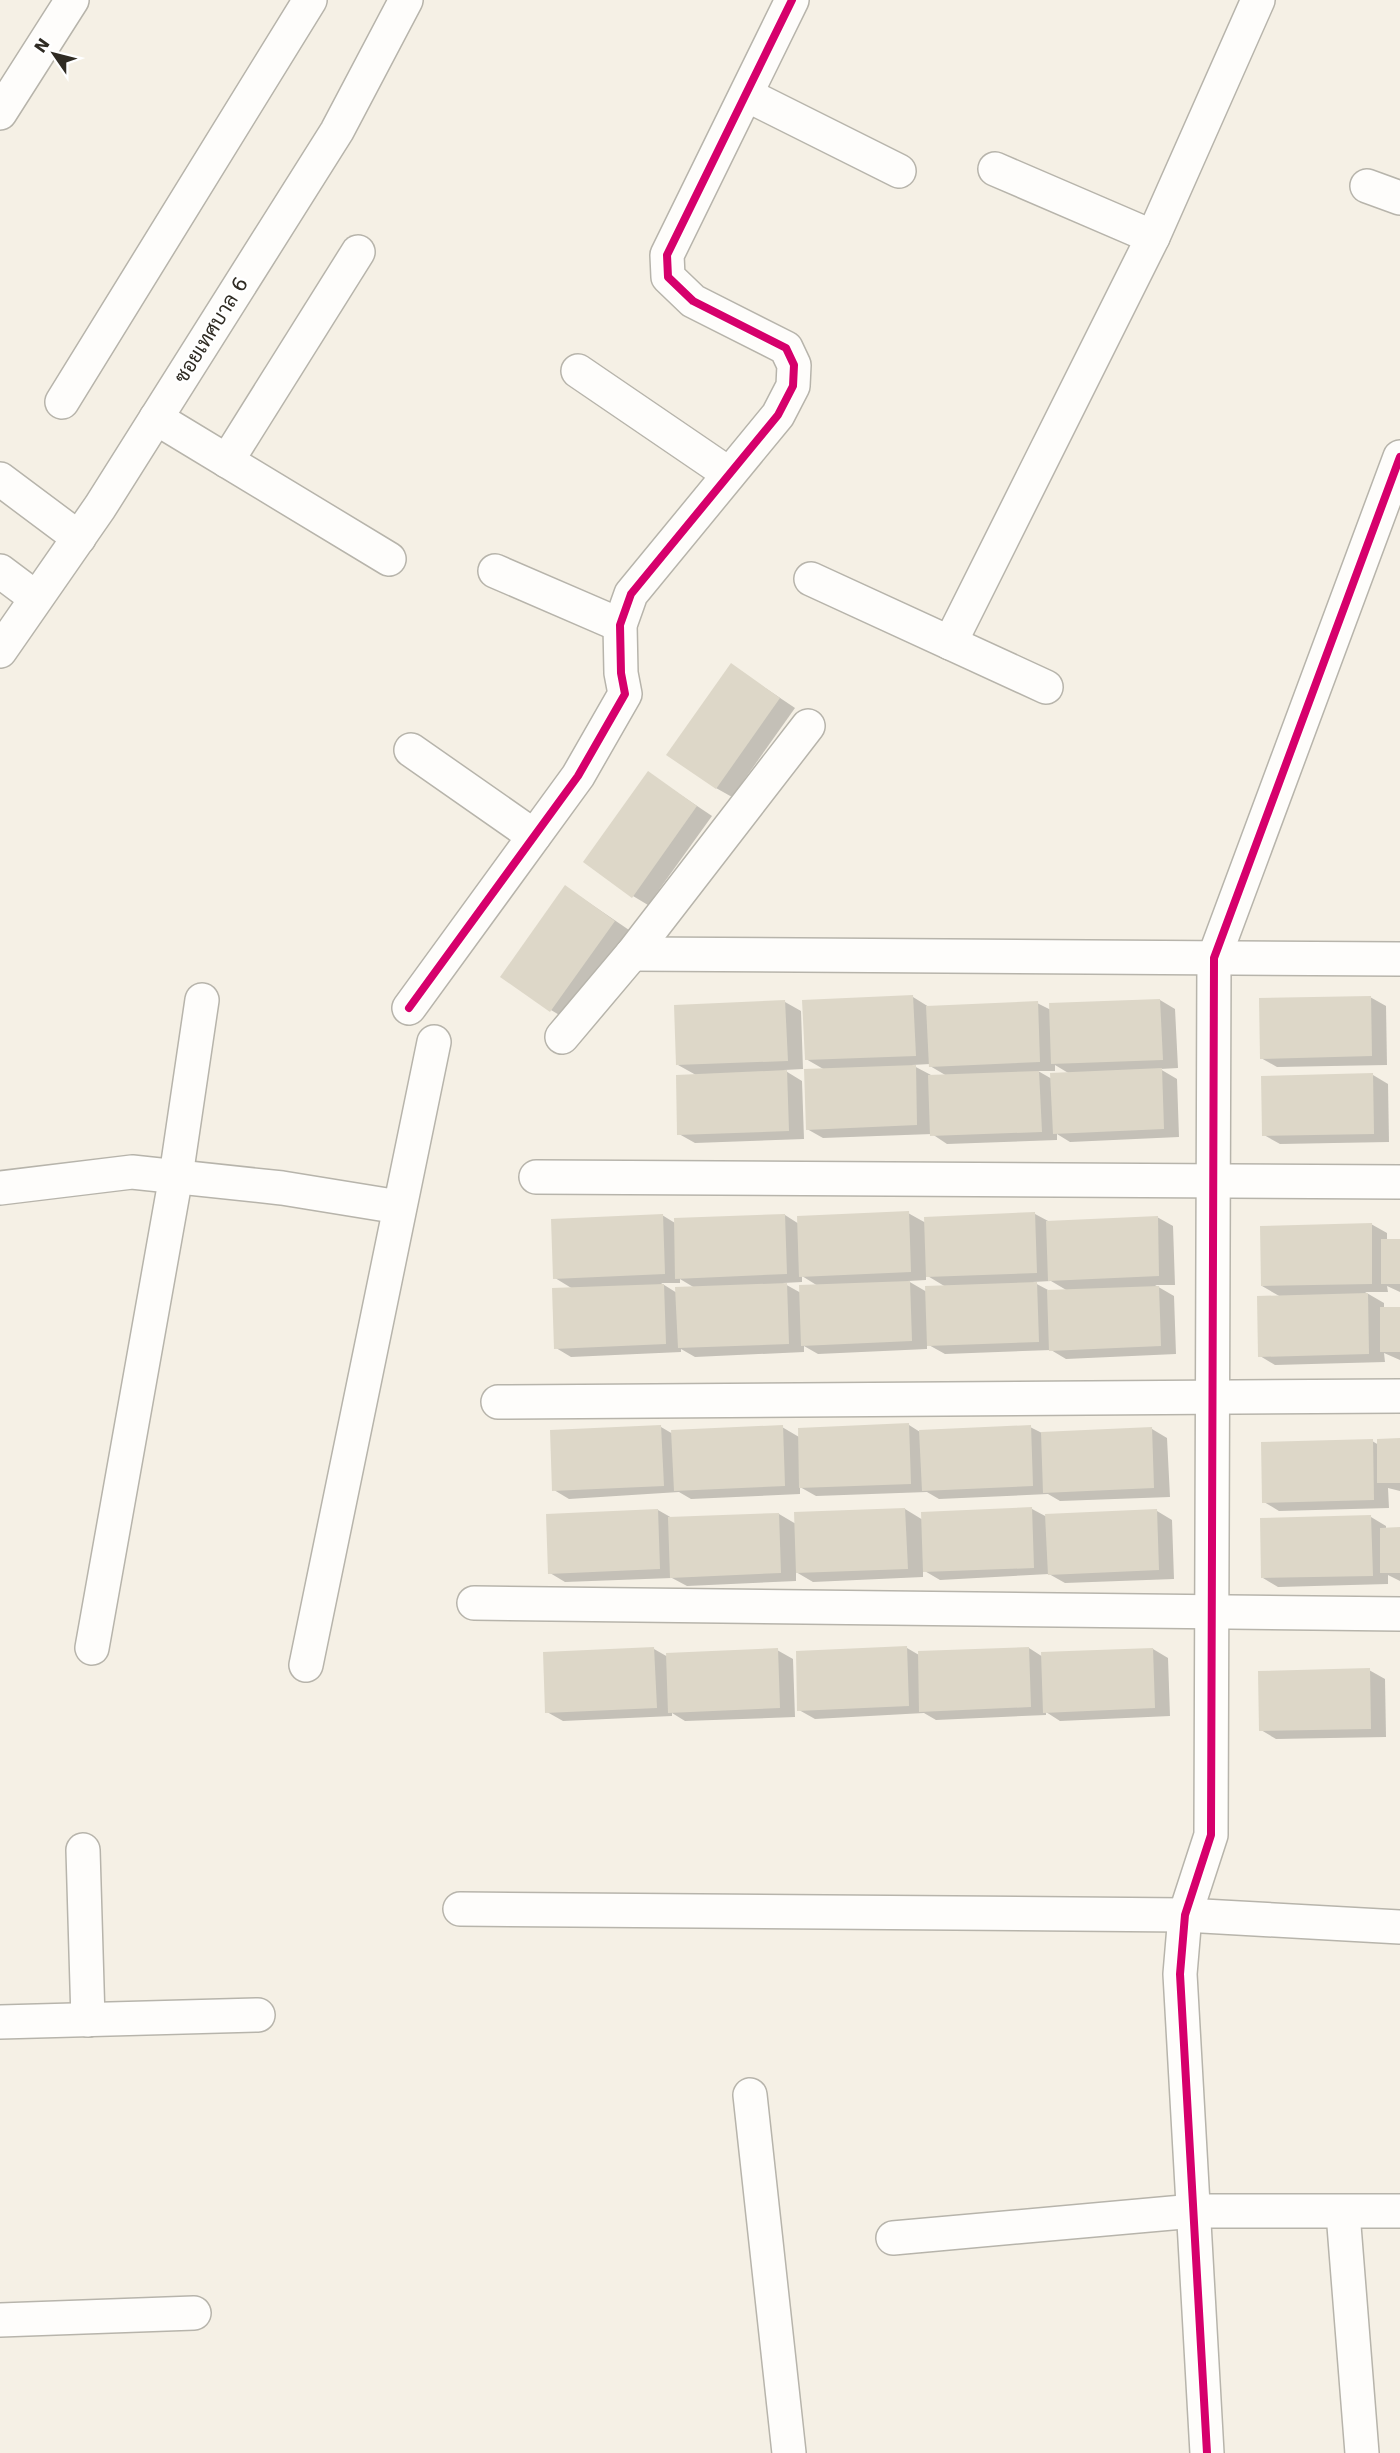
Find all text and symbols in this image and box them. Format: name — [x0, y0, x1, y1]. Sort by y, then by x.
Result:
north arrow — [24, 24, 84, 84]
text: N — [31, 35, 54, 57]
street label: ซอยเทศบาล 6 — [169, 273, 253, 387]

